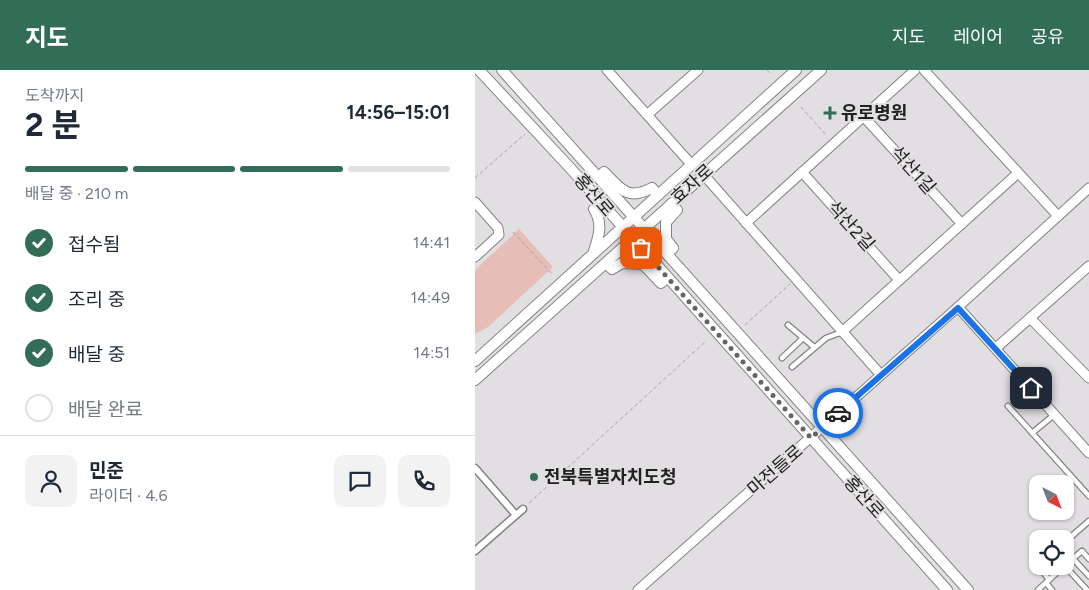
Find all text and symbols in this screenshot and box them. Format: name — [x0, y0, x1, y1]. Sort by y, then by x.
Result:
text: 지도 — [25, 23, 69, 52]
text: 지도 — [892, 26, 925, 48]
text: 레이어 — [953, 26, 1003, 48]
text: 공유 — [1031, 26, 1064, 48]
text: 도착까지 — [25, 86, 84, 105]
text: 14:56–15:01 — [347, 101, 450, 124]
place label: 유로병원 — [841, 102, 907, 124]
text: 2 분 — [25, 106, 81, 144]
marker: 유로병원 — [823, 106, 837, 120]
street label: 석산1길 — [886, 141, 940, 199]
street label: 효자로 — [666, 159, 718, 209]
street label: 홍산로 — [569, 169, 619, 221]
text: 배달 중 · 210 m — [25, 184, 128, 203]
street label: 석산2길 — [823, 196, 879, 256]
pin — [620, 227, 662, 269]
icon: check — [25, 229, 53, 257]
text: 접수됨 — [68, 233, 120, 256]
text: 14:41 — [413, 233, 450, 252]
icon: bag — [627, 234, 655, 262]
icon: check — [25, 284, 53, 312]
text: 조리 중 — [68, 288, 125, 311]
text: 14:49 — [410, 288, 450, 307]
icon: check — [25, 339, 53, 367]
text: 배달 중 — [68, 343, 125, 366]
text: 14:51 — [414, 343, 450, 362]
pin — [1010, 367, 1052, 409]
icon: home — [1017, 374, 1045, 402]
courier — [813, 388, 863, 438]
text: 배달 완료 — [68, 398, 143, 421]
icon: car — [824, 399, 852, 427]
street label: 마전들로 — [743, 440, 807, 500]
button: person — [25, 455, 77, 507]
button: chat — [334, 455, 386, 507]
button: phone — [398, 455, 450, 507]
text: 민준 — [89, 459, 124, 482]
place label: 전북특별자치도청 — [544, 466, 676, 488]
marker: 전북특별자치도청 — [528, 471, 540, 483]
street label: 홍산로 — [839, 471, 889, 523]
north arrow — [1029, 475, 1074, 520]
map controls — [1029, 475, 1074, 575]
text: 라이더 · 4.6 — [89, 486, 167, 505]
button: locate — [1029, 530, 1074, 575]

